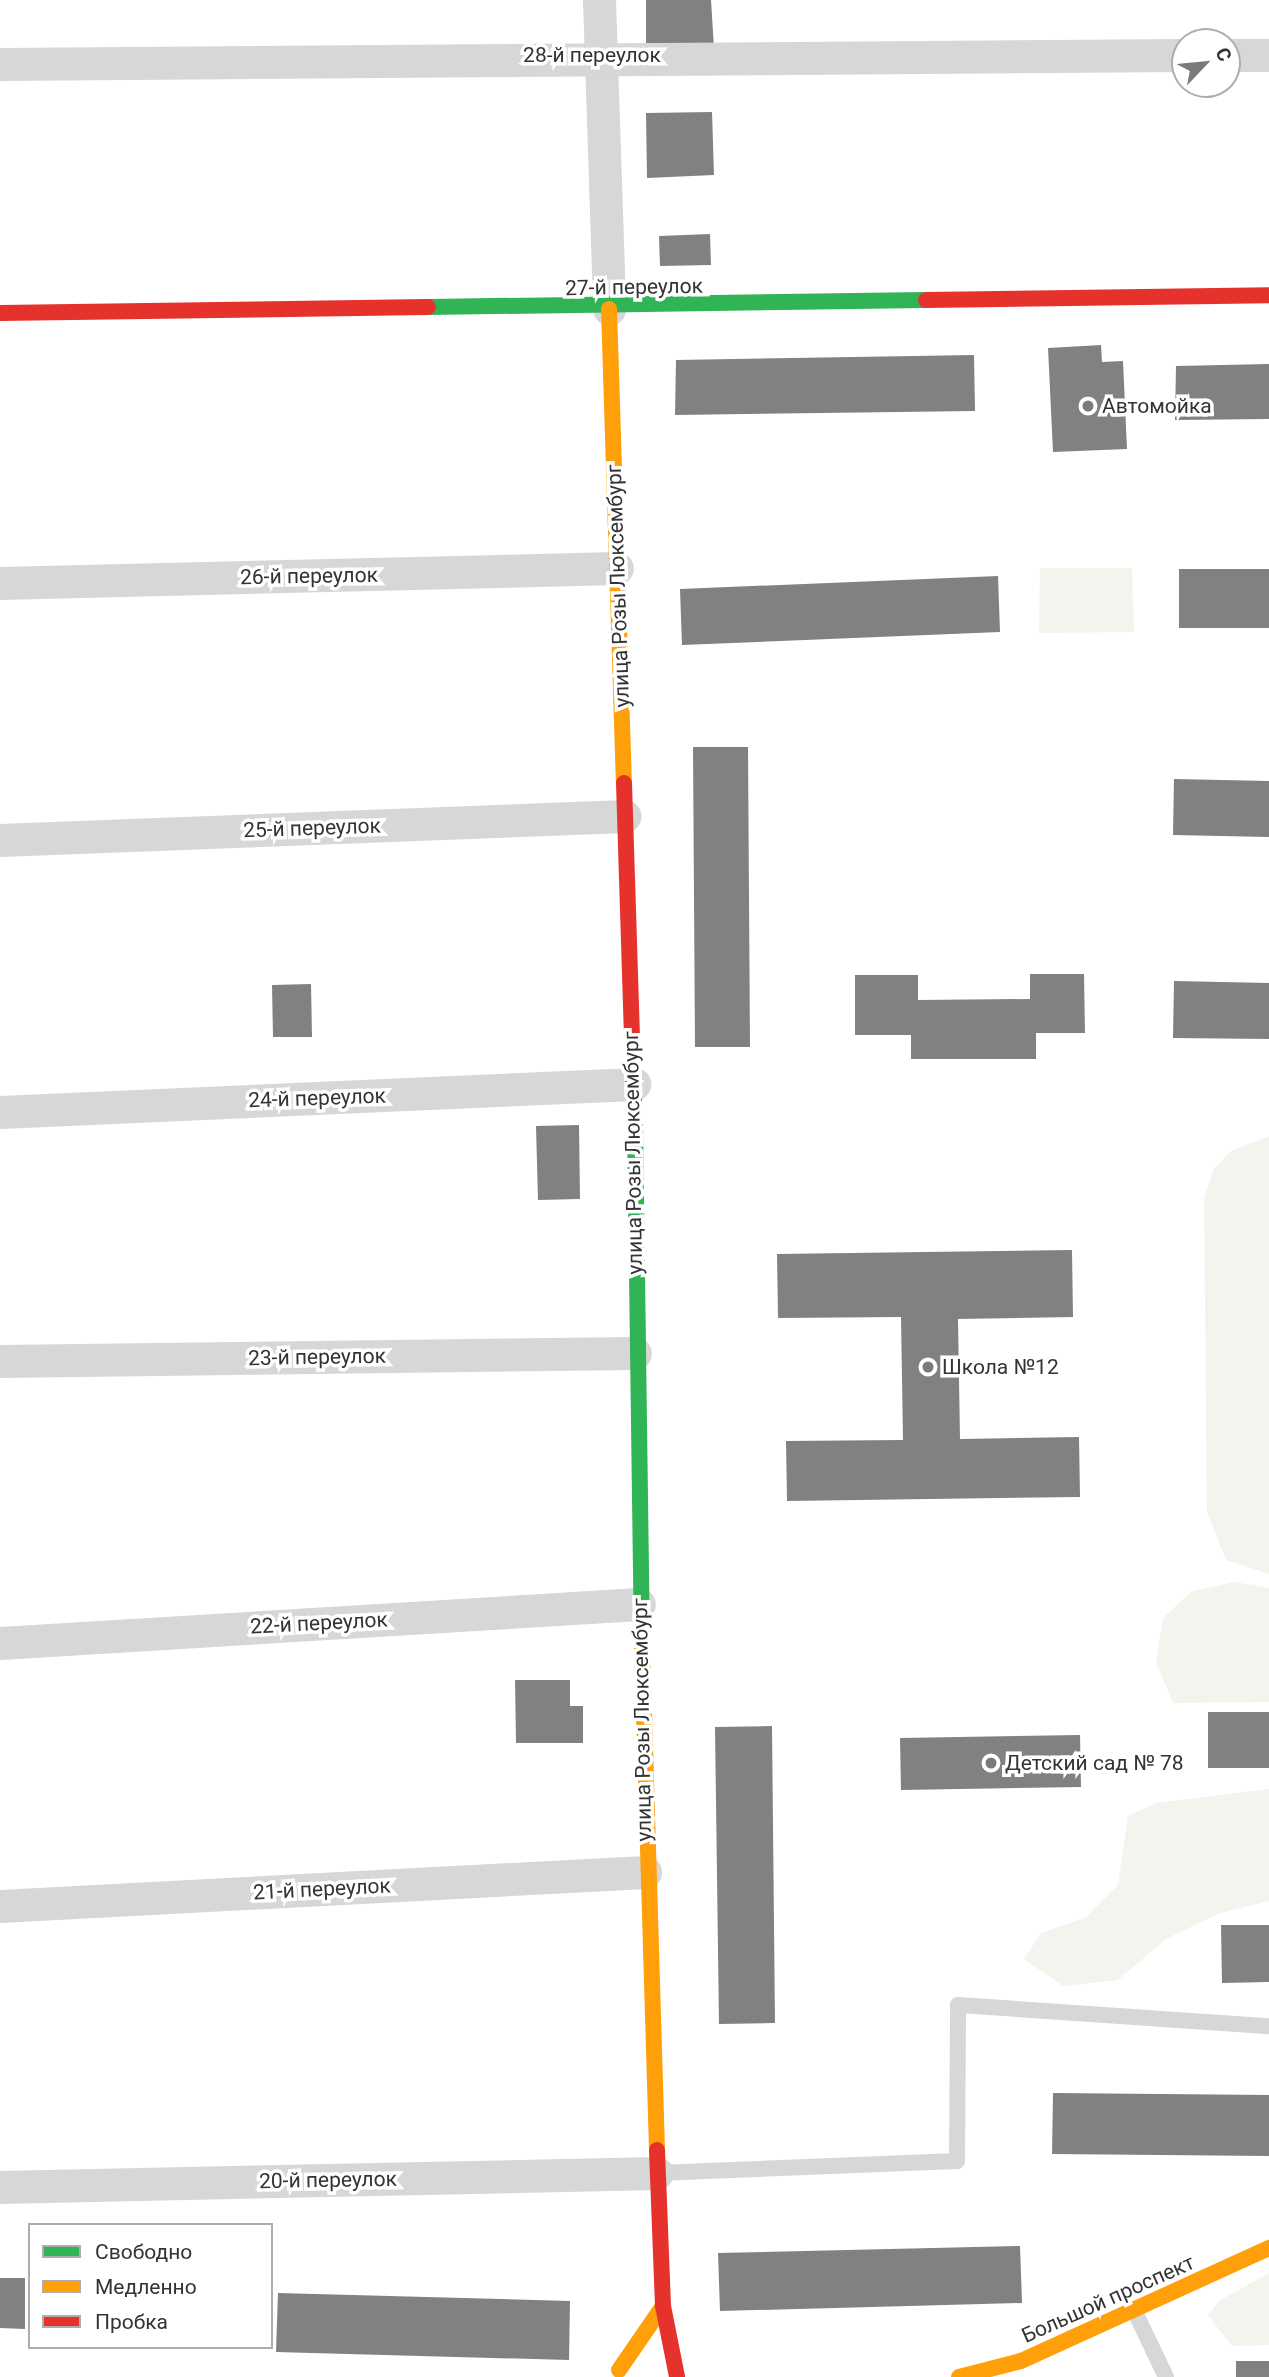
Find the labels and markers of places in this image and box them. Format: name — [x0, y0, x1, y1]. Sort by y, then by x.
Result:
place label: Автомойка — [1102, 393, 1212, 419]
marker: Автомойка — [1080, 398, 1096, 414]
place label: Школа №12 — [942, 1354, 1059, 1380]
marker: Школа №12 — [920, 1359, 936, 1375]
place label: Детский сад № 78 — [1005, 1750, 1184, 1776]
marker: Детский сад № 78 — [983, 1755, 999, 1771]

